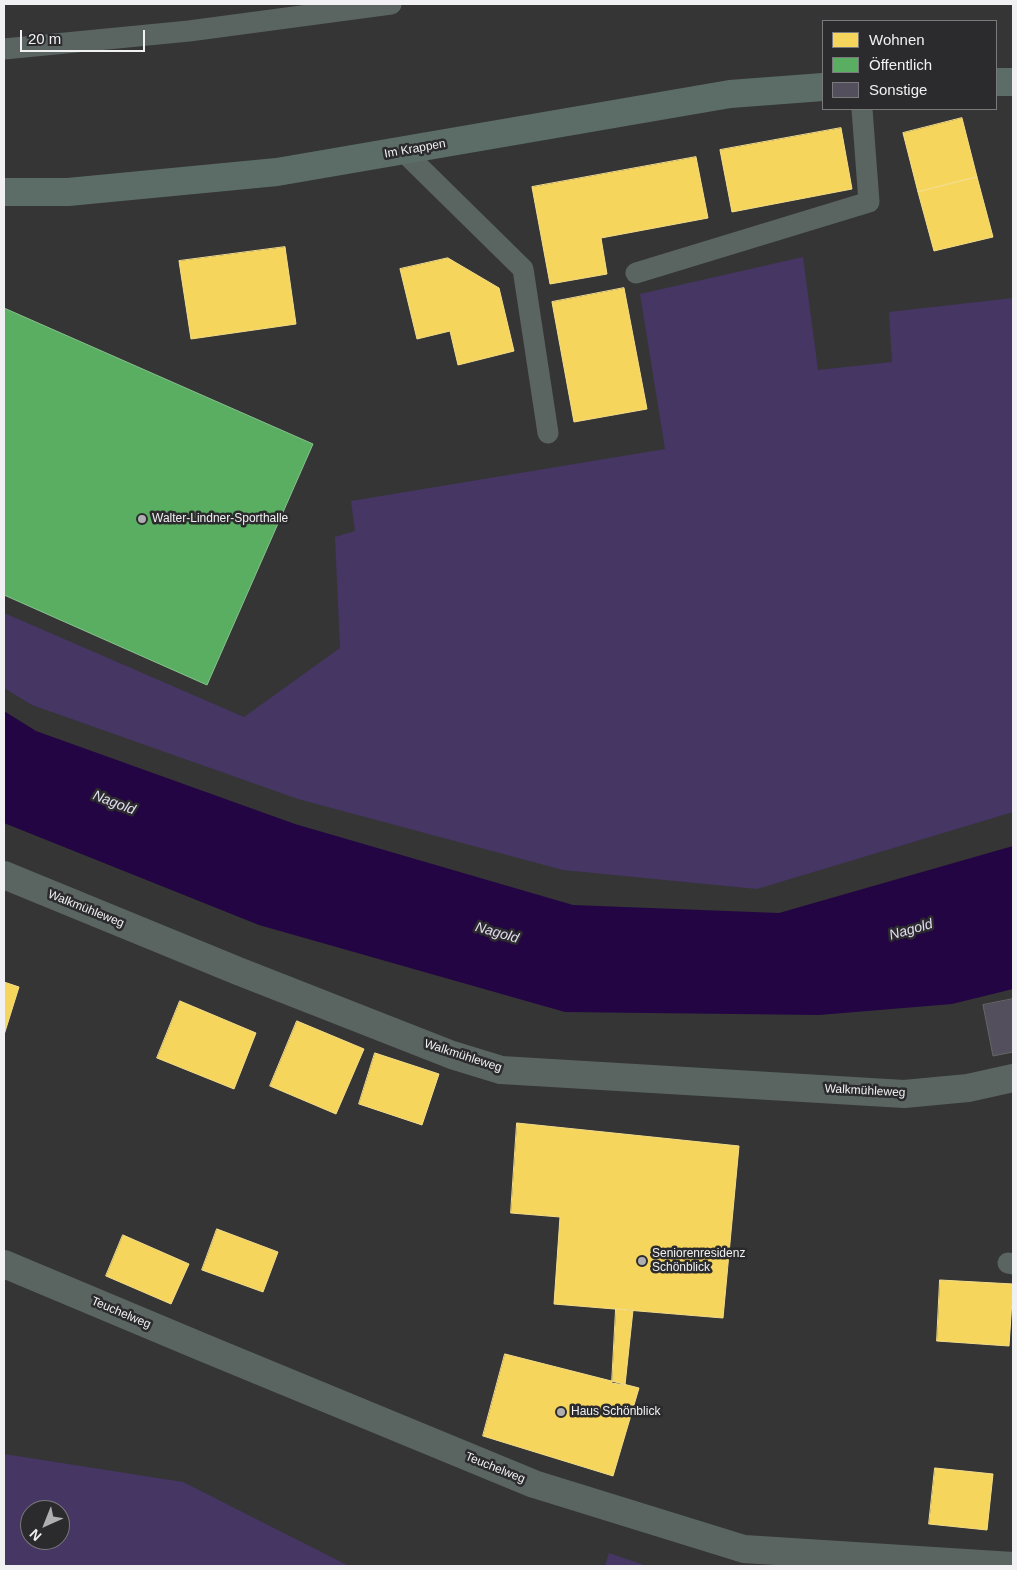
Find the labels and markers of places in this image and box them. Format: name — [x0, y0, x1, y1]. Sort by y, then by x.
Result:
place label: Walter-Lindner-Sporthalle — [152, 512, 288, 526]
marker: Walter-Lindner-Sporthalle — [136, 513, 148, 525]
place label: Seniorenresidenz Schönblick — [652, 1247, 745, 1275]
marker: Seniorenresidenz Schönblick — [636, 1255, 648, 1267]
place label: Haus Schönblick — [571, 1405, 660, 1419]
marker: Haus Schönblick — [555, 1406, 567, 1418]

